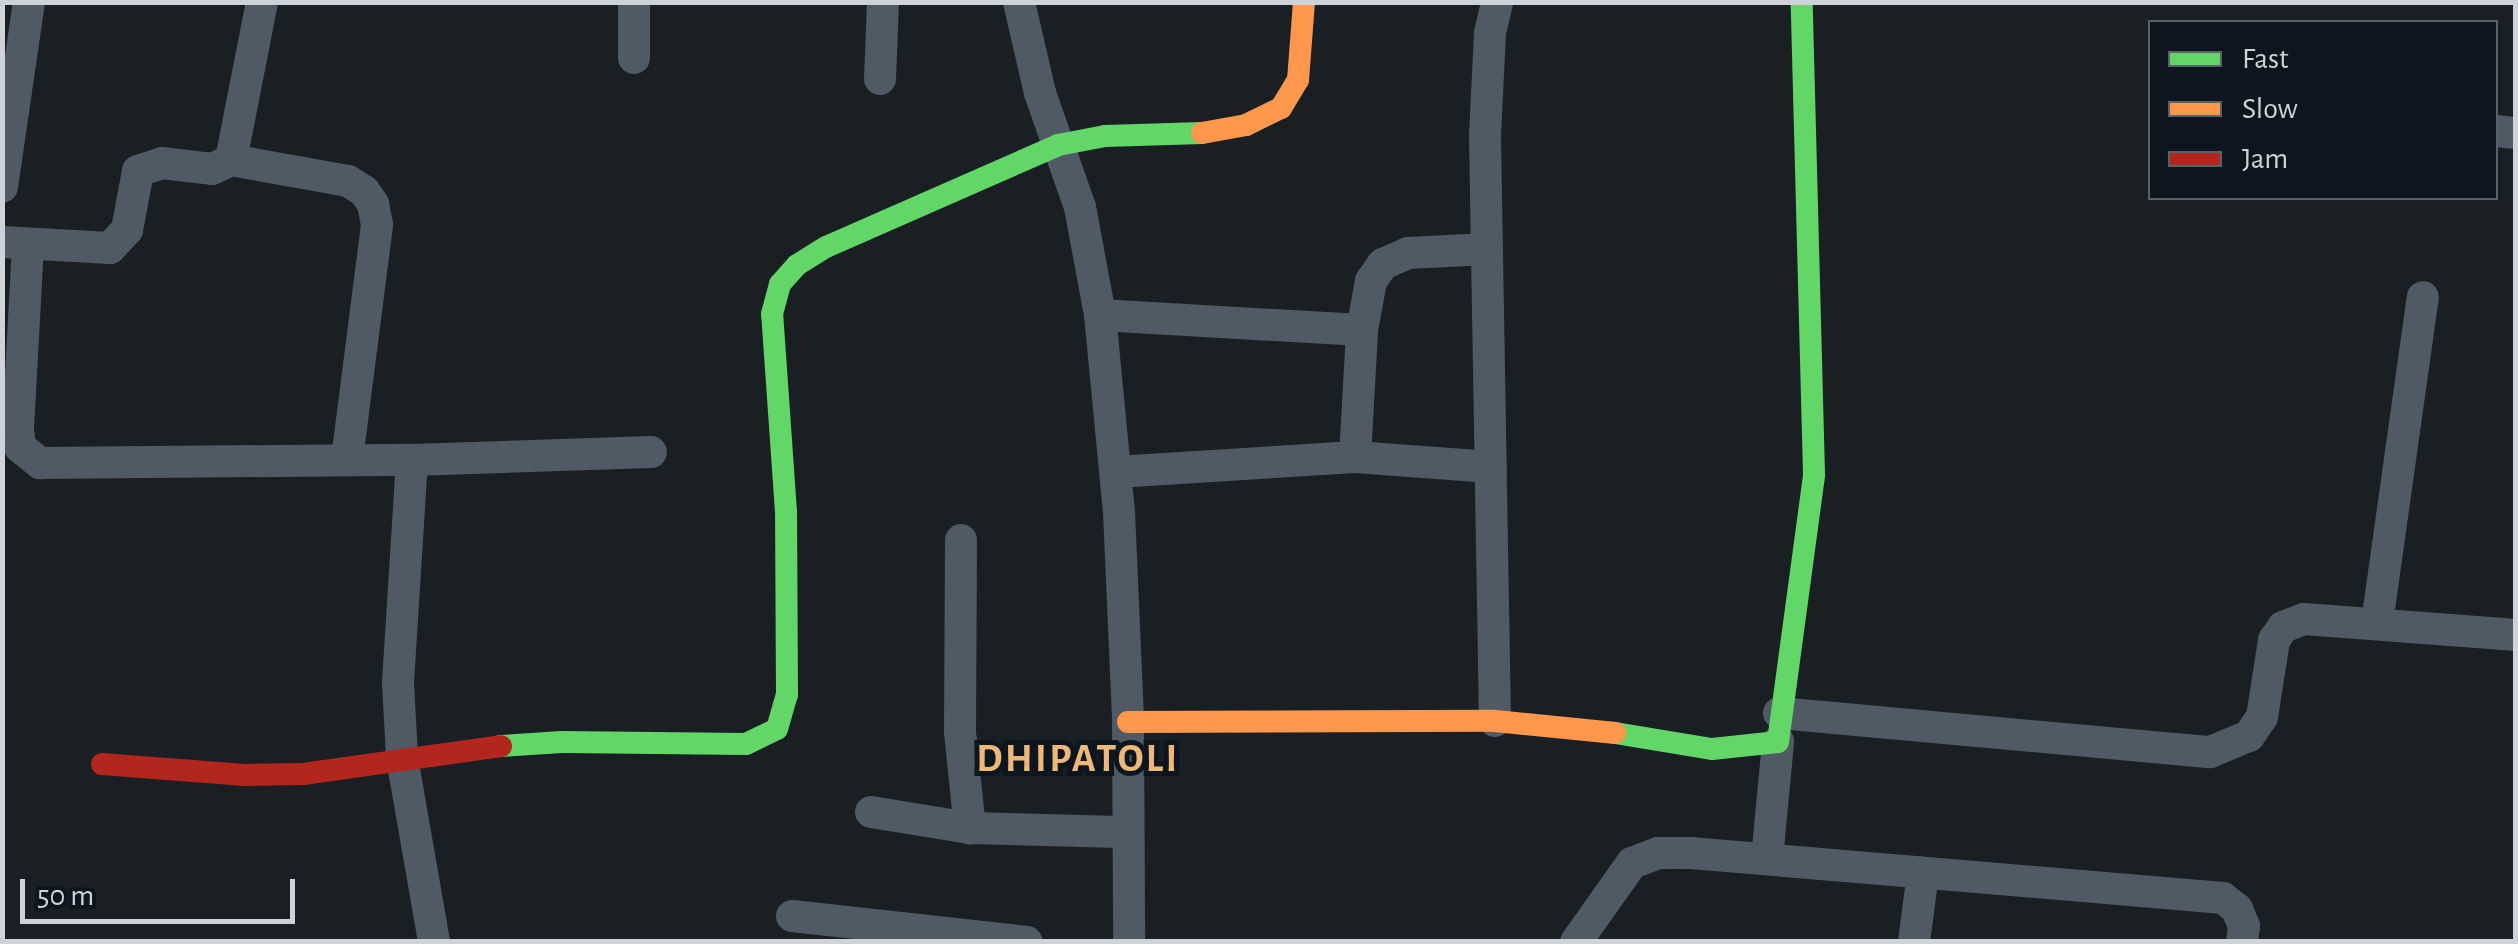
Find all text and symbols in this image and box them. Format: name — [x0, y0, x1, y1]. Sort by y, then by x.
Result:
legend — [2148, 20, 2498, 200]
text: Fast — [2242, 44, 2289, 74]
text: Slow — [2242, 94, 2298, 124]
text: Jam — [2242, 144, 2288, 174]
district label: DHIPATOLI — [976, 735, 1180, 783]
scale bar — [25, 859, 300, 921]
text: 50 m — [37, 881, 94, 911]

